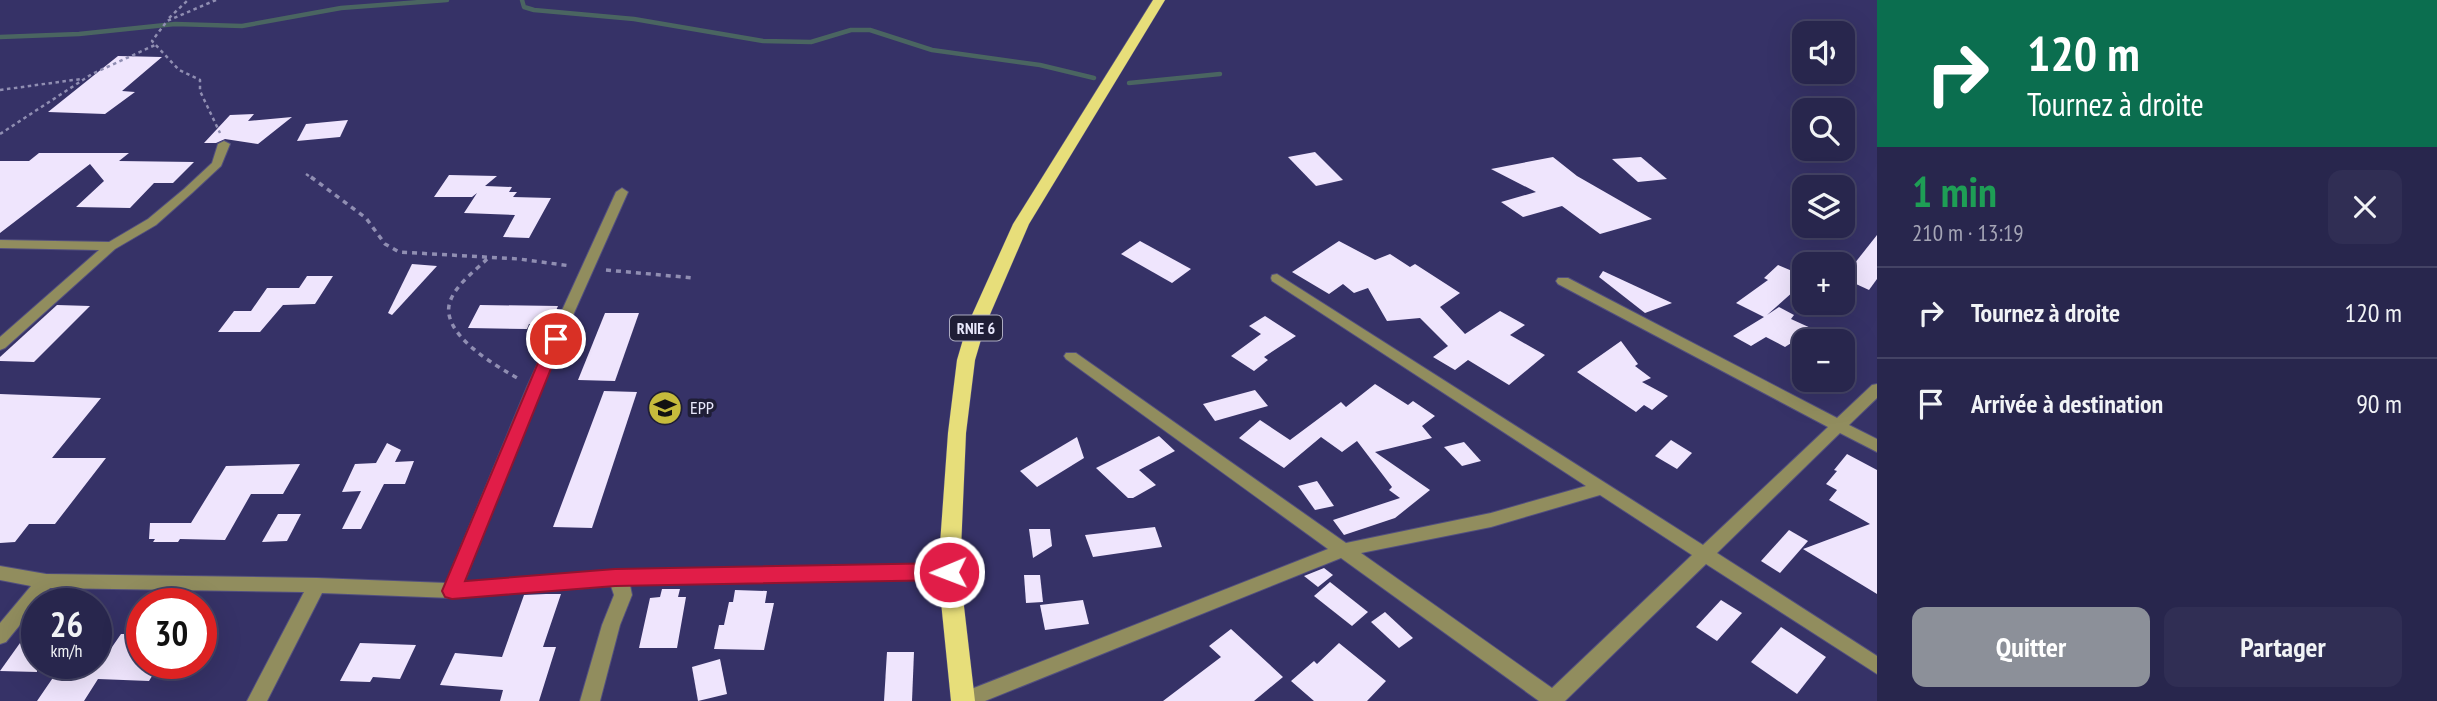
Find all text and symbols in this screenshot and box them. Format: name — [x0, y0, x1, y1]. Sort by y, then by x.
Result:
map controls — [1792, 21, 1855, 392]
button: sound — [1792, 21, 1855, 84]
text: 120 m — [2027, 21, 2140, 85]
icon: right — [1912, 28, 2003, 119]
text: Tournez à droite — [2027, 83, 2204, 125]
button: search — [1792, 98, 1855, 161]
text: 1 min — [1912, 164, 1997, 219]
button: close — [2328, 170, 2402, 244]
button: layers — [1792, 175, 1855, 238]
text: 210 m · 13:19 — [1912, 218, 2024, 247]
button: + — [1792, 252, 1855, 315]
icon: right — [1912, 294, 1950, 332]
text: Tournez à droite — [1971, 296, 2120, 329]
text: 120 m — [2344, 296, 2402, 329]
pin — [526, 309, 586, 369]
road number: RNIE 6 — [950, 316, 1002, 340]
icon: arrive — [537, 320, 575, 358]
button: − — [1792, 329, 1855, 392]
icon: arrive — [1912, 385, 1950, 423]
text: Arrivée à destination — [1971, 387, 2163, 420]
text: 90 m — [2356, 387, 2402, 420]
school or university icon: EPP — [646, 389, 684, 427]
place label: EPP — [690, 396, 714, 419]
position arrow — [912, 535, 986, 609]
speed limit sign: 30 — [126, 588, 217, 679]
text: 26 — [50, 601, 83, 647]
button: Quitter — [1912, 607, 2150, 687]
button: Partager — [2164, 607, 2402, 687]
text: km/h — [51, 639, 82, 662]

